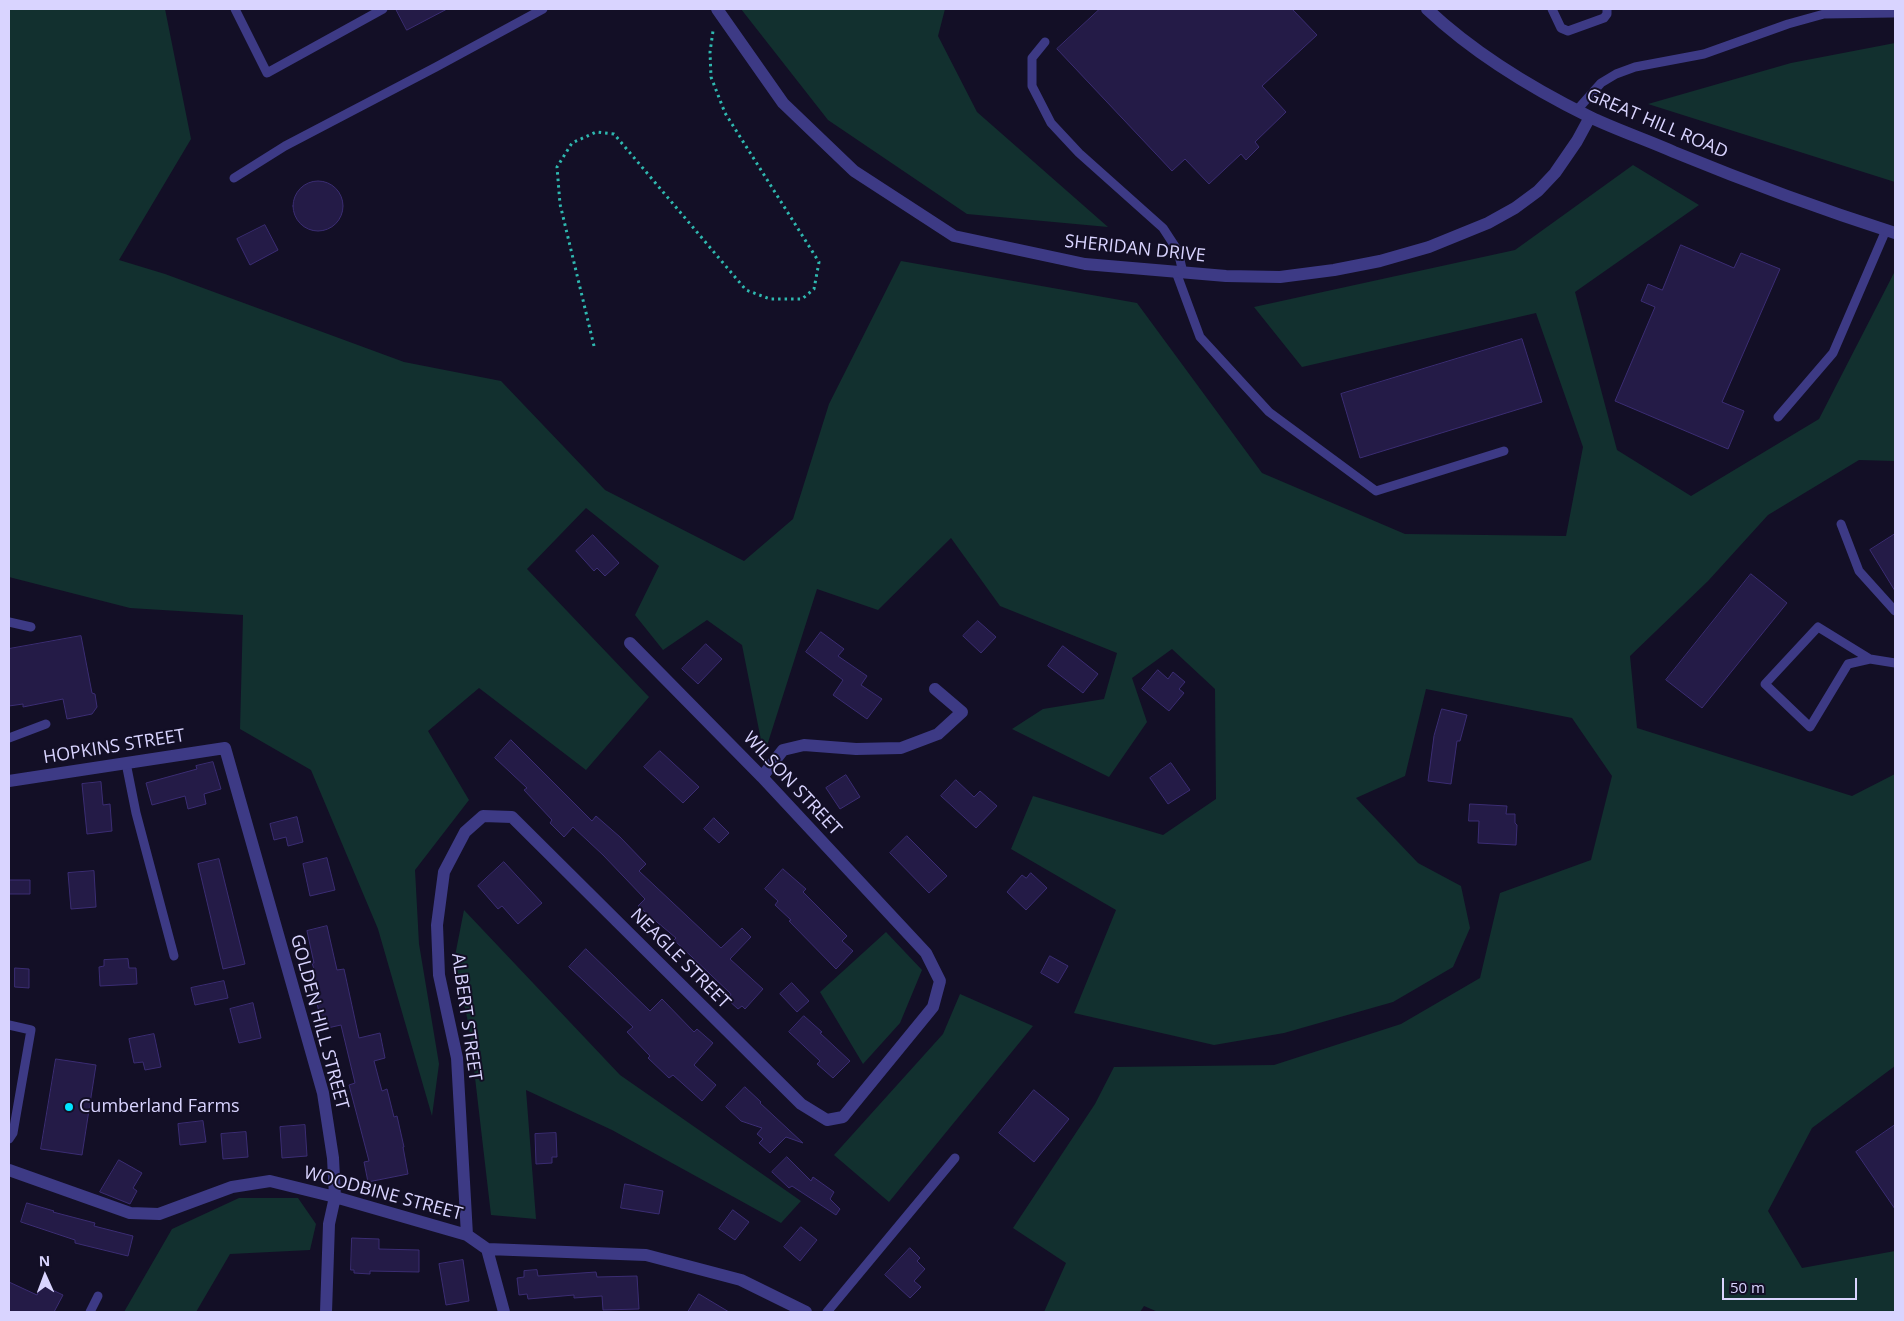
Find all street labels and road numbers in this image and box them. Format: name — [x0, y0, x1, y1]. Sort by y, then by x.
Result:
street label: GREAT HILL ROAD — [1583, 84, 1731, 164]
street label: SHERIDAN DRIVE — [1063, 231, 1207, 267]
street label: HOPKINS STREET — [42, 725, 186, 769]
street label: WILSON STREET — [738, 728, 846, 840]
street label: NEAGLE STREET — [625, 904, 735, 1014]
street label: GOLDEN HILL STREET — [285, 932, 353, 1112]
street label: ALBERT STREET — [446, 952, 486, 1082]
street label: WOODBINE STREET — [301, 1162, 465, 1226]

